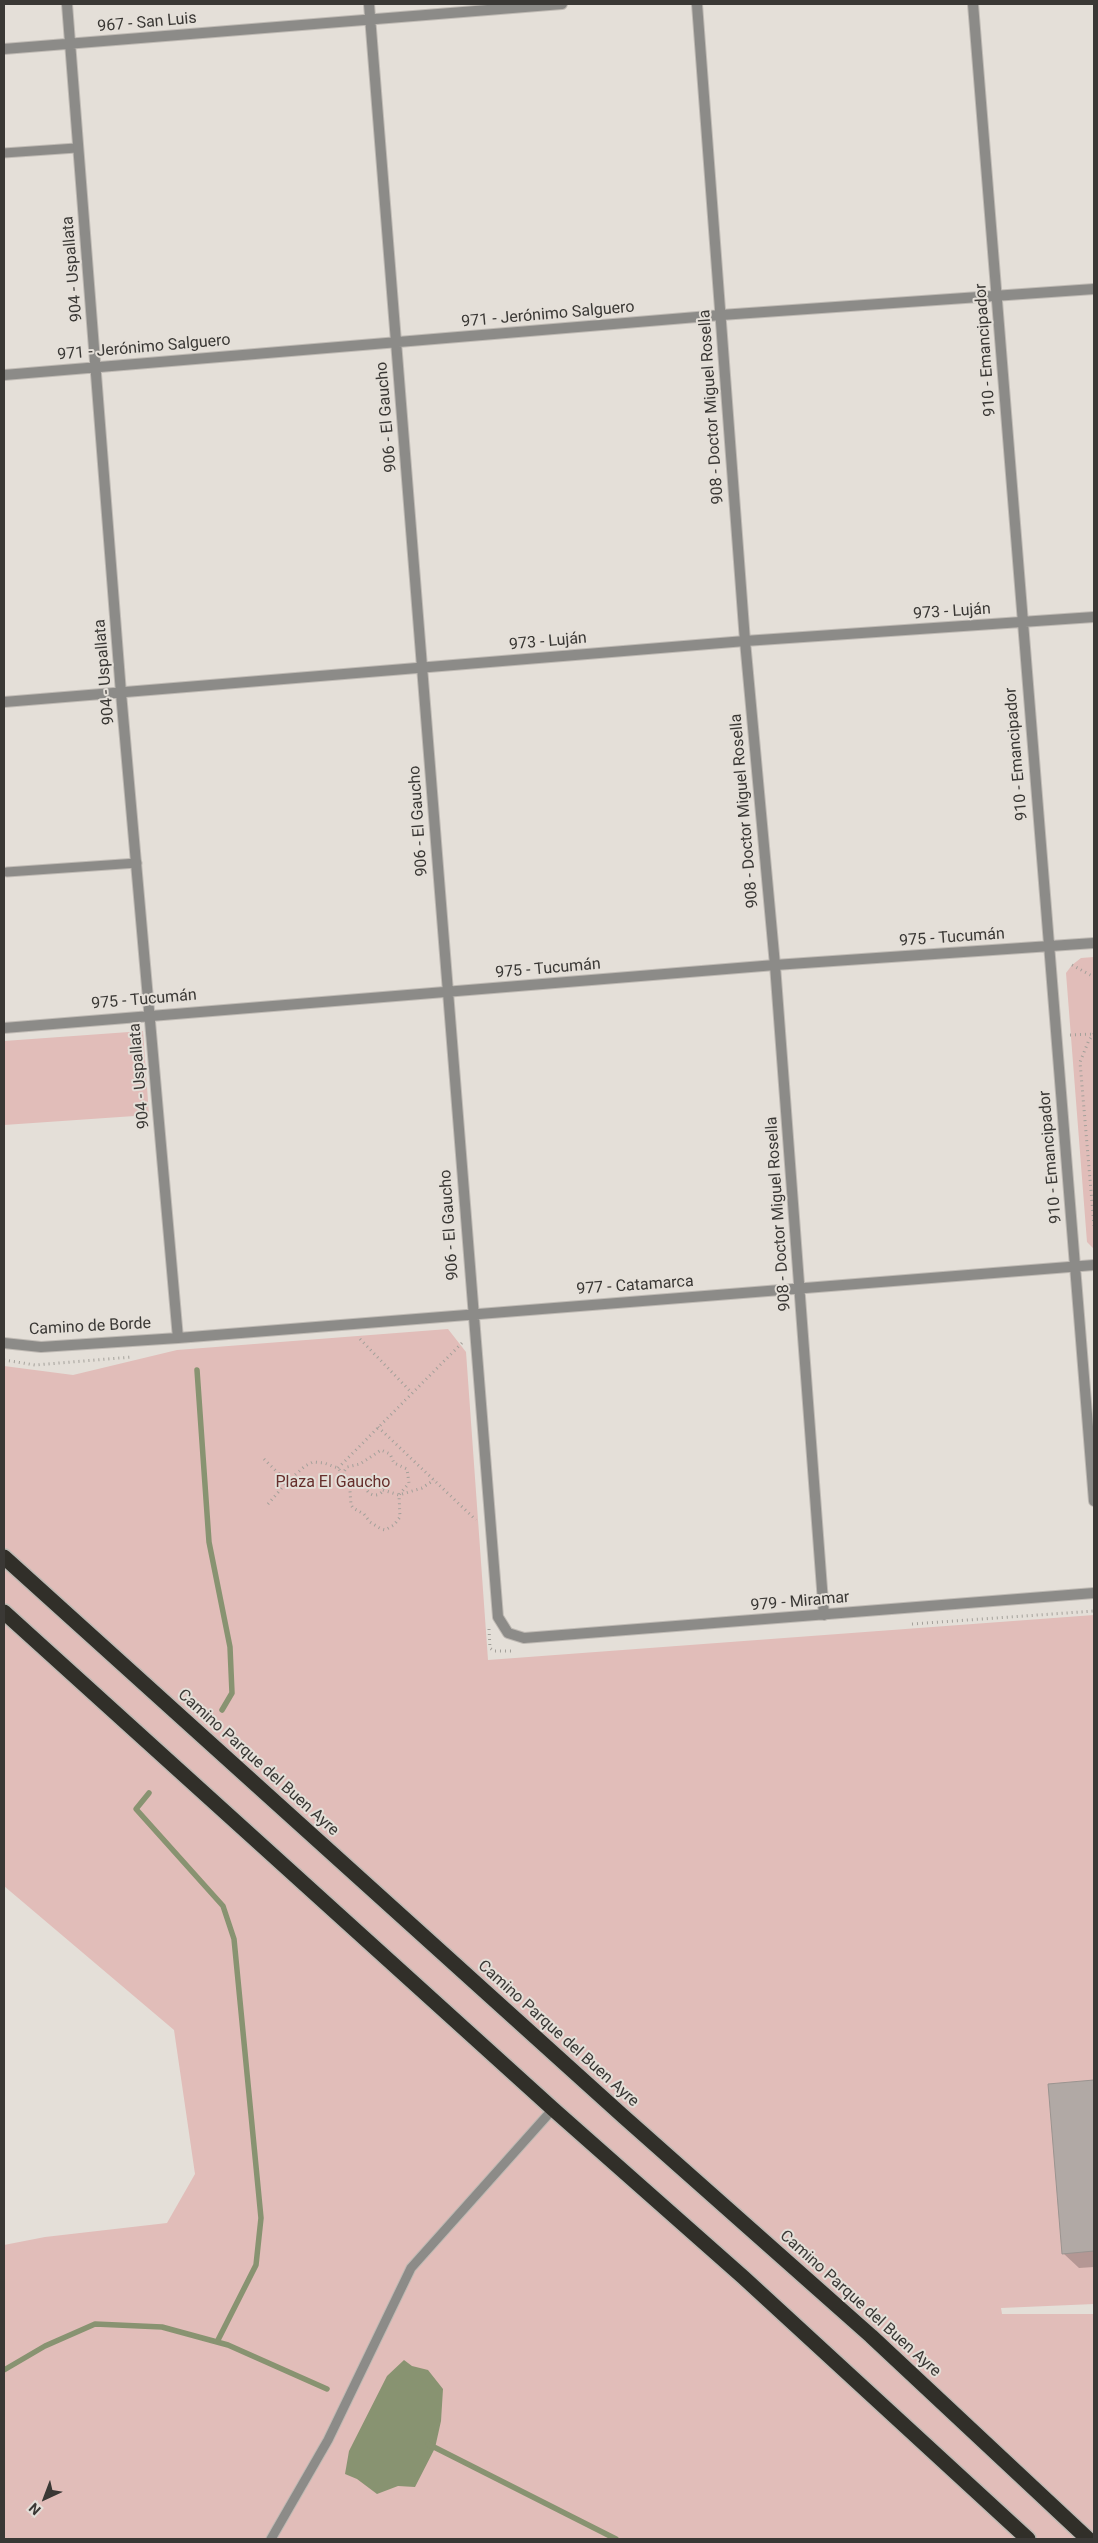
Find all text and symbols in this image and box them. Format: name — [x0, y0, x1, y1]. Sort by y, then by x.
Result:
street label: 967 - San Luis — [97, 9, 197, 37]
street label: 904 - Uspallata — [59, 215, 87, 323]
street label: 910 - Emancipador — [972, 283, 1000, 417]
street label: 971 - Jerónimo Salguero — [461, 298, 635, 332]
street label: 908 - Doctor Miguel Rosella — [696, 309, 728, 505]
street label: 971 - Jerónimo Salguero — [57, 331, 231, 365]
street label: 906 - El Gaucho — [373, 361, 401, 473]
street label: 973 - Luján — [913, 600, 991, 624]
street label: 904 - Uspallata — [91, 618, 119, 726]
street label: 973 - Luján — [508, 629, 588, 655]
street label: 910 - Emancipador — [1002, 687, 1032, 821]
street label: 908 - Doctor Miguel Rosella — [727, 713, 763, 909]
street label: 906 - El Gaucho — [406, 765, 432, 877]
street label: 975 - Tucumán — [899, 925, 1005, 951]
street label: 975 - Tucumán — [495, 955, 601, 983]
street label: 975 - Tucumán — [91, 986, 197, 1014]
street label: 904 - Uspallata — [126, 1022, 154, 1130]
street label: 910 - Emancipador — [1036, 1090, 1066, 1224]
street label: 908 - Doctor Miguel Rosella — [763, 1116, 795, 1312]
street label: 906 - El Gaucho — [437, 1169, 463, 1281]
street label: 977 - Catamarca — [576, 1272, 694, 1300]
street label: Camino de Borde — [28, 1314, 152, 1340]
park label: Plaza El Gaucho — [276, 1473, 390, 1493]
street label: 979 - Miramar — [750, 1588, 850, 1616]
street label: Camino Parque del Buen Ayre — [173, 1686, 343, 1840]
street label: Camino Parque del Buen Ayre — [473, 1957, 643, 2111]
street label: Camino Parque del Buen Ayre — [775, 2227, 945, 2381]
north arrow — [20, 2473, 70, 2523]
text: N — [26, 2500, 44, 2518]

